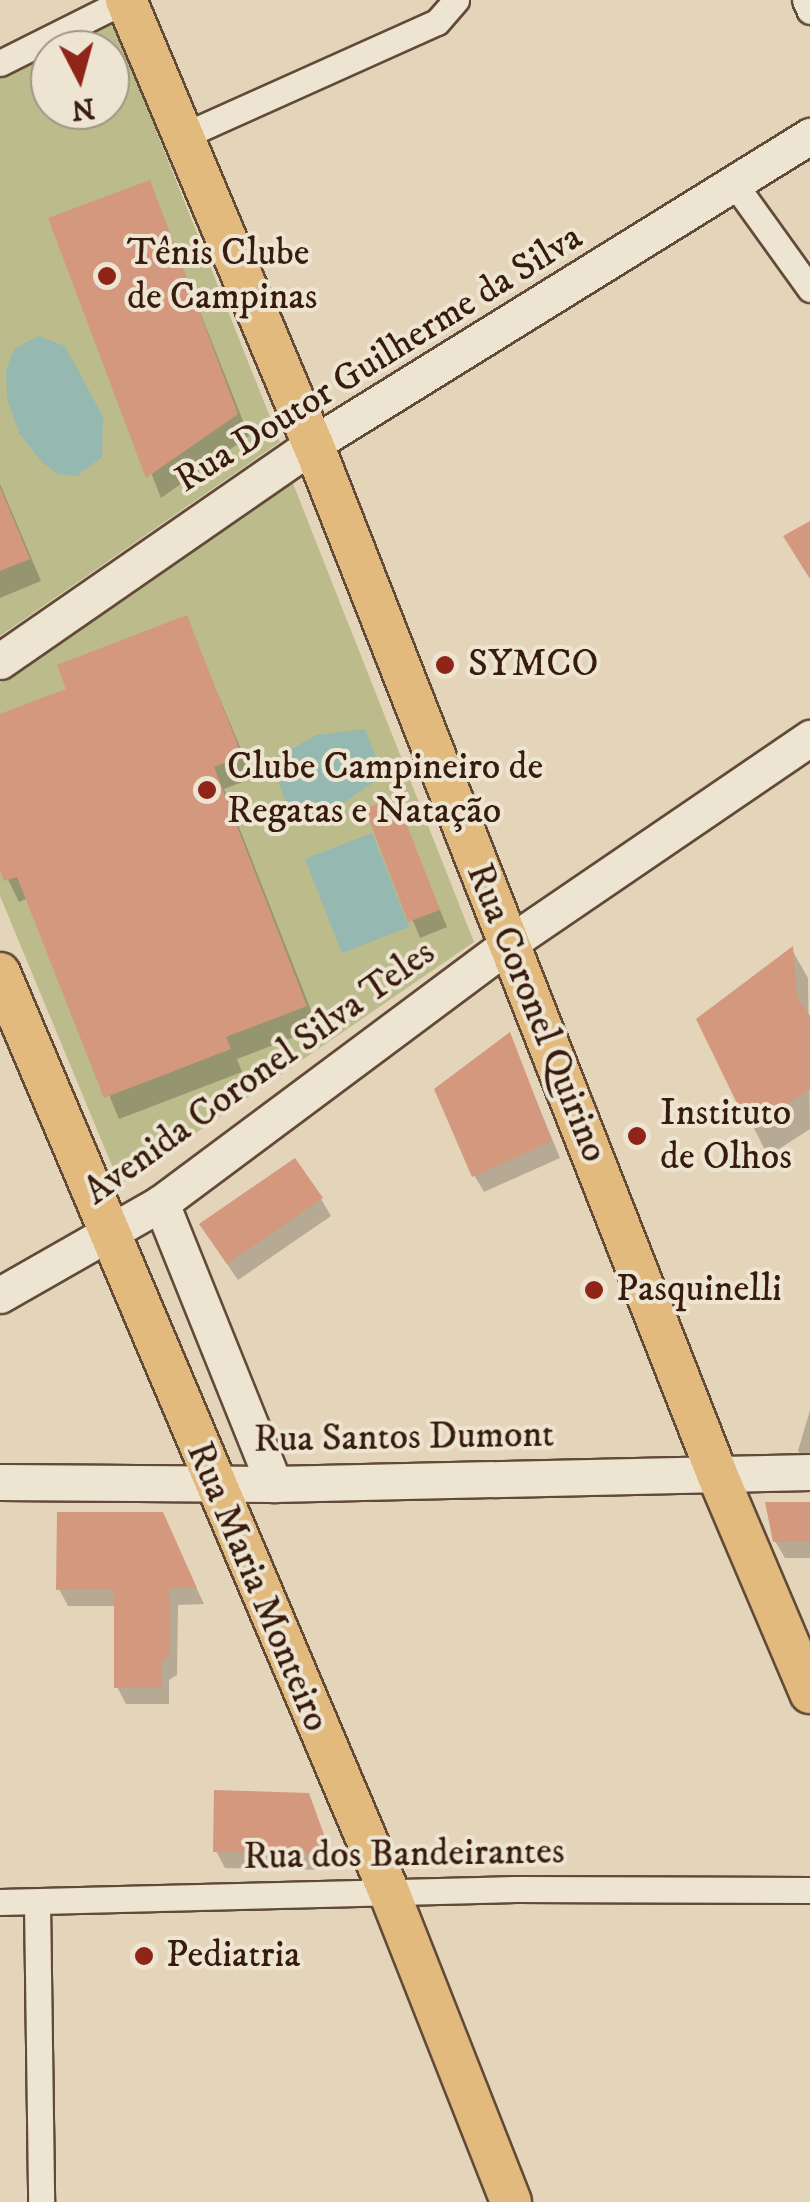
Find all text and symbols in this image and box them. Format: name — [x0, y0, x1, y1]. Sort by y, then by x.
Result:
north arrow — [30, 30, 130, 130]
text: N — [70, 90, 96, 127]
street label: Rua Doutor Guilherme da Silva — [167, 215, 591, 503]
place label: Tênis Clube de Campinas — [127, 231, 317, 320]
marker: Tênis Clube de Campinas — [96, 265, 118, 287]
place label: SYMCO — [468, 642, 598, 688]
marker: SYMCO — [432, 652, 458, 678]
place label: Clube Campineiro de Regatas e Natação — [227, 745, 543, 834]
marker: Clube Campineiro de Regatas e Natação — [196, 779, 218, 801]
street label: Rua Coronel Quirino — [455, 857, 617, 1169]
street label: Avenida Coronel Silva Teles — [76, 930, 444, 1216]
place label: Instituto de Olhos — [660, 1091, 792, 1180]
marker: Instituto de Olhos — [624, 1123, 650, 1149]
place label: Pasquinelli — [616, 1267, 782, 1313]
marker: Pasquinelli — [581, 1277, 607, 1303]
street label: Rua Santos Dumont — [253, 1413, 555, 1463]
street label: Rua Maria Monteiro — [176, 1436, 338, 1738]
street label: Rua dos Bandeirantes — [243, 1829, 565, 1881]
place label: Pediatria — [166, 1933, 300, 1979]
marker: Pediatria — [131, 1943, 157, 1969]

